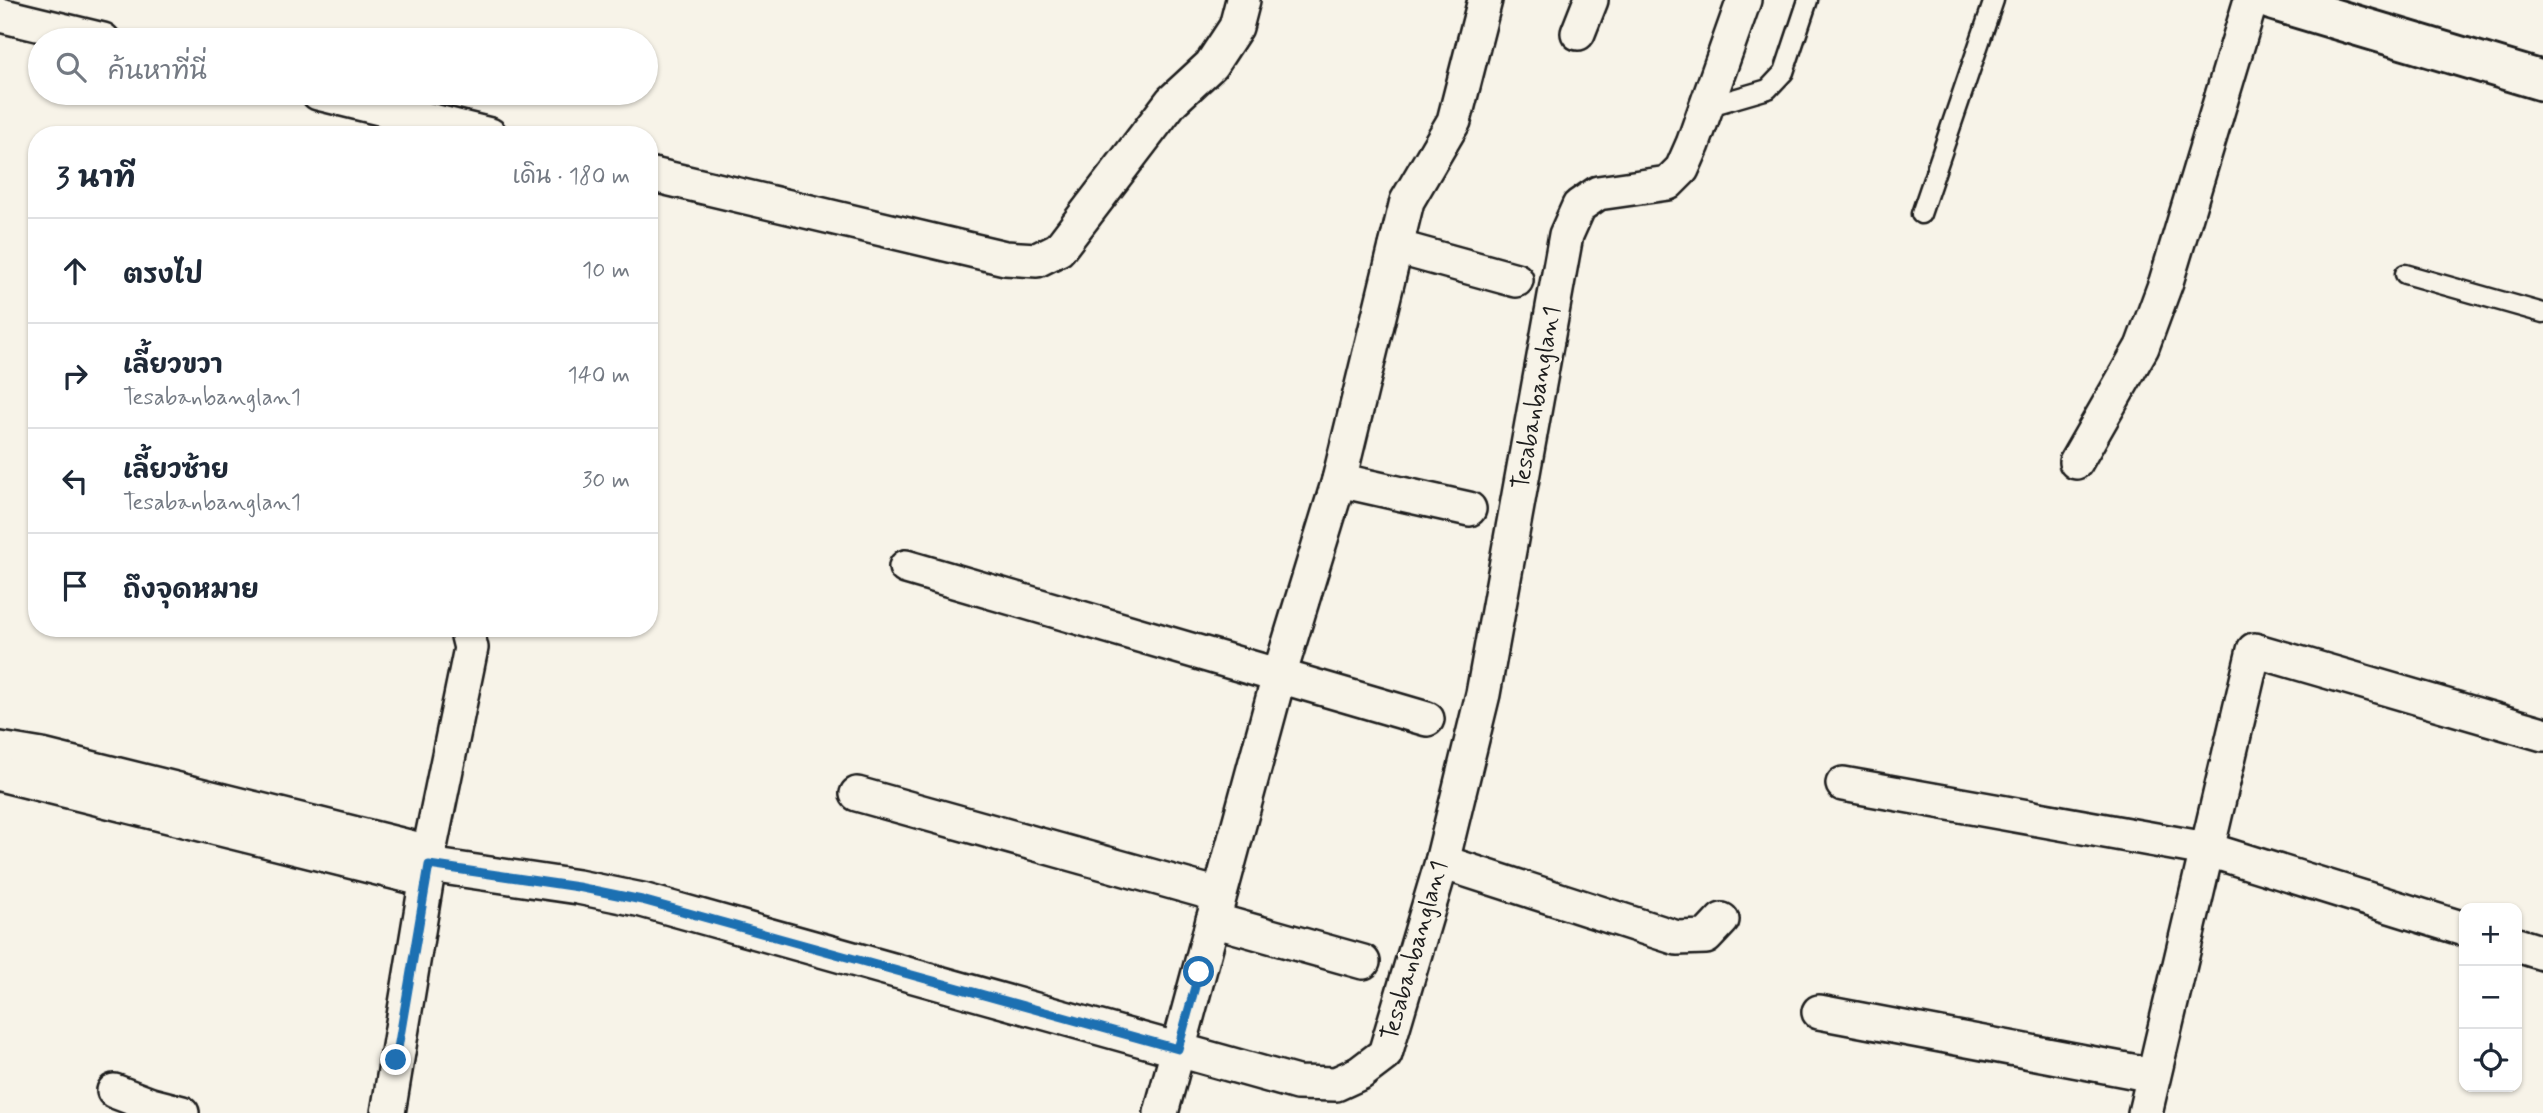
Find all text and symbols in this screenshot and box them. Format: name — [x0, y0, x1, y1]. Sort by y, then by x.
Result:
search box — [28, 28, 658, 105]
icon: search — [52, 48, 90, 86]
text: ค้นหาที่นี่ — [108, 55, 207, 89]
text: 3 นาที — [56, 159, 135, 198]
text: เดิน · 180 m — [513, 162, 630, 192]
icon: ahead — [56, 252, 94, 290]
text: 10 m — [582, 256, 630, 286]
text: ตรงไป — [123, 259, 203, 293]
street label: Tesabanbanglan1 — [1506, 304, 1568, 492]
text: เลี้ยวขวา — [123, 349, 223, 383]
icon: right — [56, 357, 94, 395]
text: 140 m — [567, 361, 630, 391]
text: Tesabanbanglan1 — [123, 383, 301, 413]
text: เลี้ยวซ้าย — [123, 454, 229, 488]
icon: left — [56, 462, 94, 500]
text: 30 m — [582, 466, 630, 496]
text: Tesabanbanglan1 — [123, 488, 301, 518]
icon: arrive — [56, 567, 94, 605]
text: ถึงจุดหมาย — [123, 574, 259, 608]
street label: Tesabanbanglan1 — [1374, 857, 1456, 1045]
map controls — [2459, 903, 2522, 1092]
button: + — [2459, 903, 2522, 966]
route start — [1183, 956, 1214, 987]
button: − — [2459, 966, 2522, 1029]
button: locate — [2459, 1029, 2522, 1092]
route end — [380, 1044, 411, 1075]

